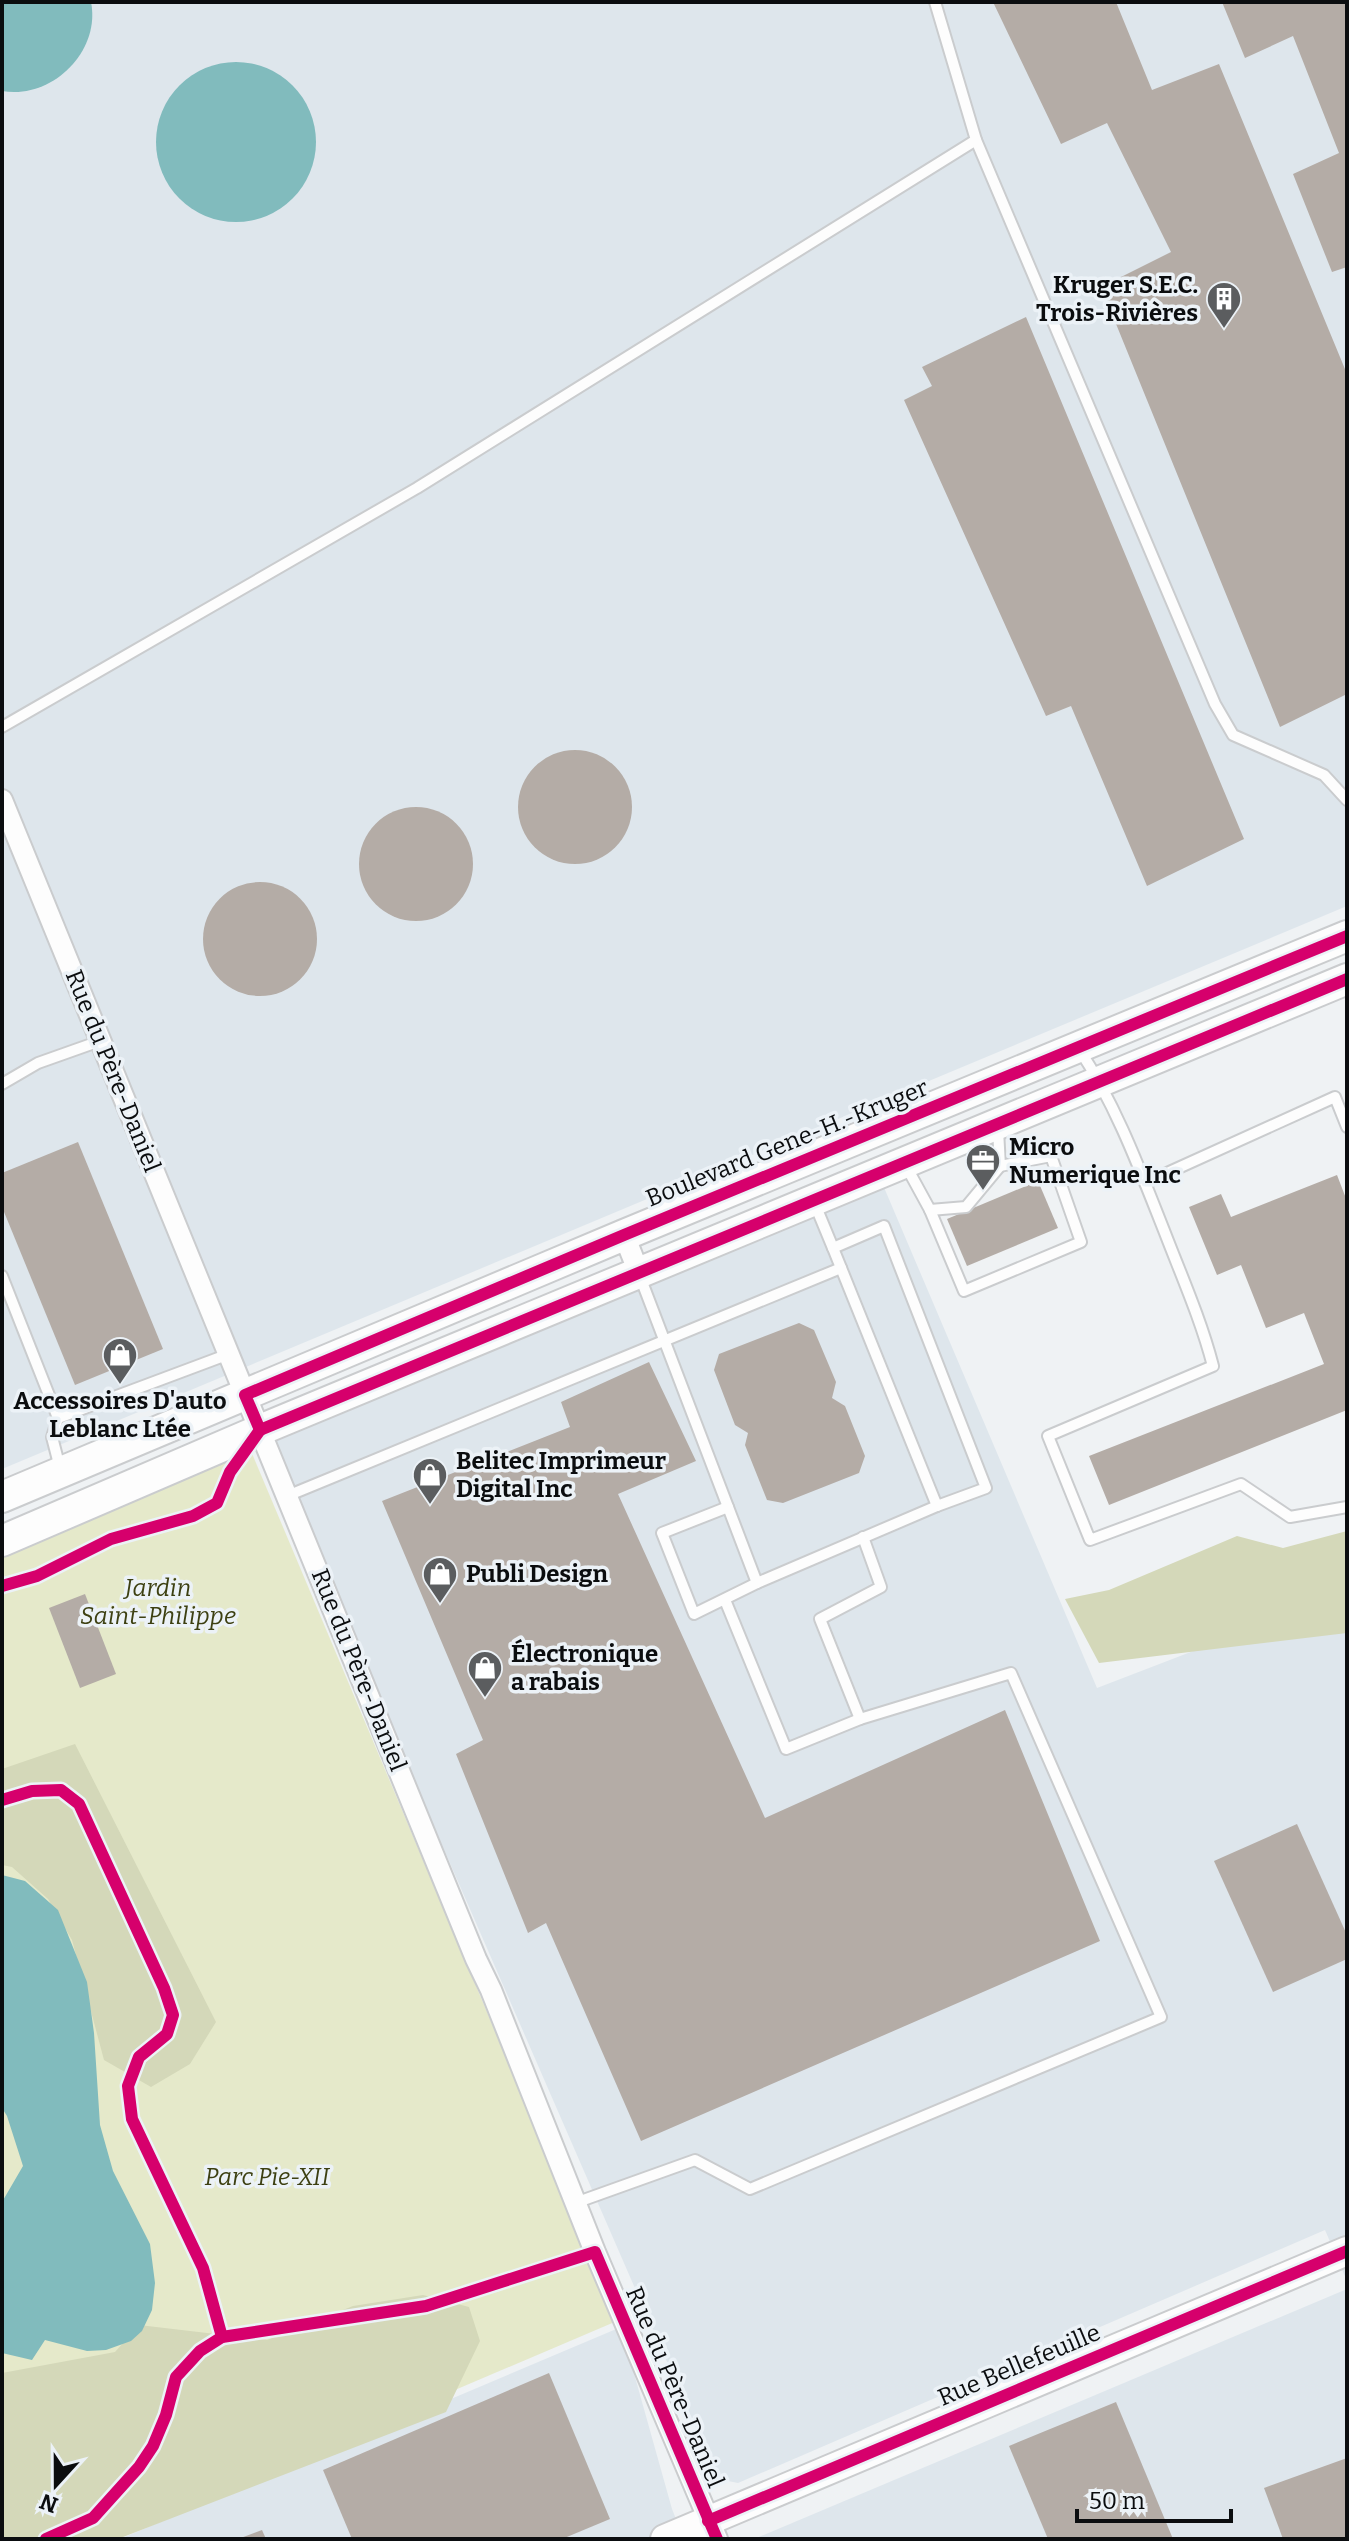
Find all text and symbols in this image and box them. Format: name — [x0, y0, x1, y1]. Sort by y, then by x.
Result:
place label: Kruger S.E.C. Trois-Rivières — [1036, 271, 1198, 327]
building icon: Kruger S.E.C. Trois-Rivières — [1205, 280, 1243, 330]
street label: Rue du Père-Daniel — [60, 966, 166, 1176]
street label: Boulevard Gene-H.-Kruger — [642, 1073, 933, 1213]
place label: Micro Numerique Inc — [1009, 1133, 1181, 1189]
office icon: Micro Numerique Inc — [964, 1142, 1002, 1192]
shop icon: Accessoires D'auto Leblanc Ltée — [101, 1336, 139, 1386]
place label: Accessoires D'auto Leblanc Ltée — [13, 1387, 227, 1443]
place label: Belitec Imprimeur Digital Inc — [456, 1447, 666, 1503]
shop icon: Belitec Imprimeur Digital Inc — [411, 1456, 449, 1506]
shop icon: Publi Design — [421, 1555, 459, 1605]
place label: Publi Design — [466, 1560, 608, 1588]
street label: Rue du Père-Daniel — [306, 1565, 412, 1775]
park label: Jardin Saint-Philippe — [80, 1574, 236, 1630]
place label: Électronique a rabais — [511, 1638, 658, 1696]
shop icon: Électronique a rabais — [466, 1649, 504, 1699]
park label: Parc Pie-XII — [204, 2163, 330, 2191]
street label: Rue du Père-Daniel — [620, 2282, 730, 2492]
street label: Rue Bellefeuille — [934, 2318, 1104, 2412]
north arrow — [16, 2445, 96, 2525]
scale bar — [1077, 2473, 1231, 2523]
text: 50 m — [1089, 2487, 1145, 2515]
text: N — [36, 2488, 62, 2519]

